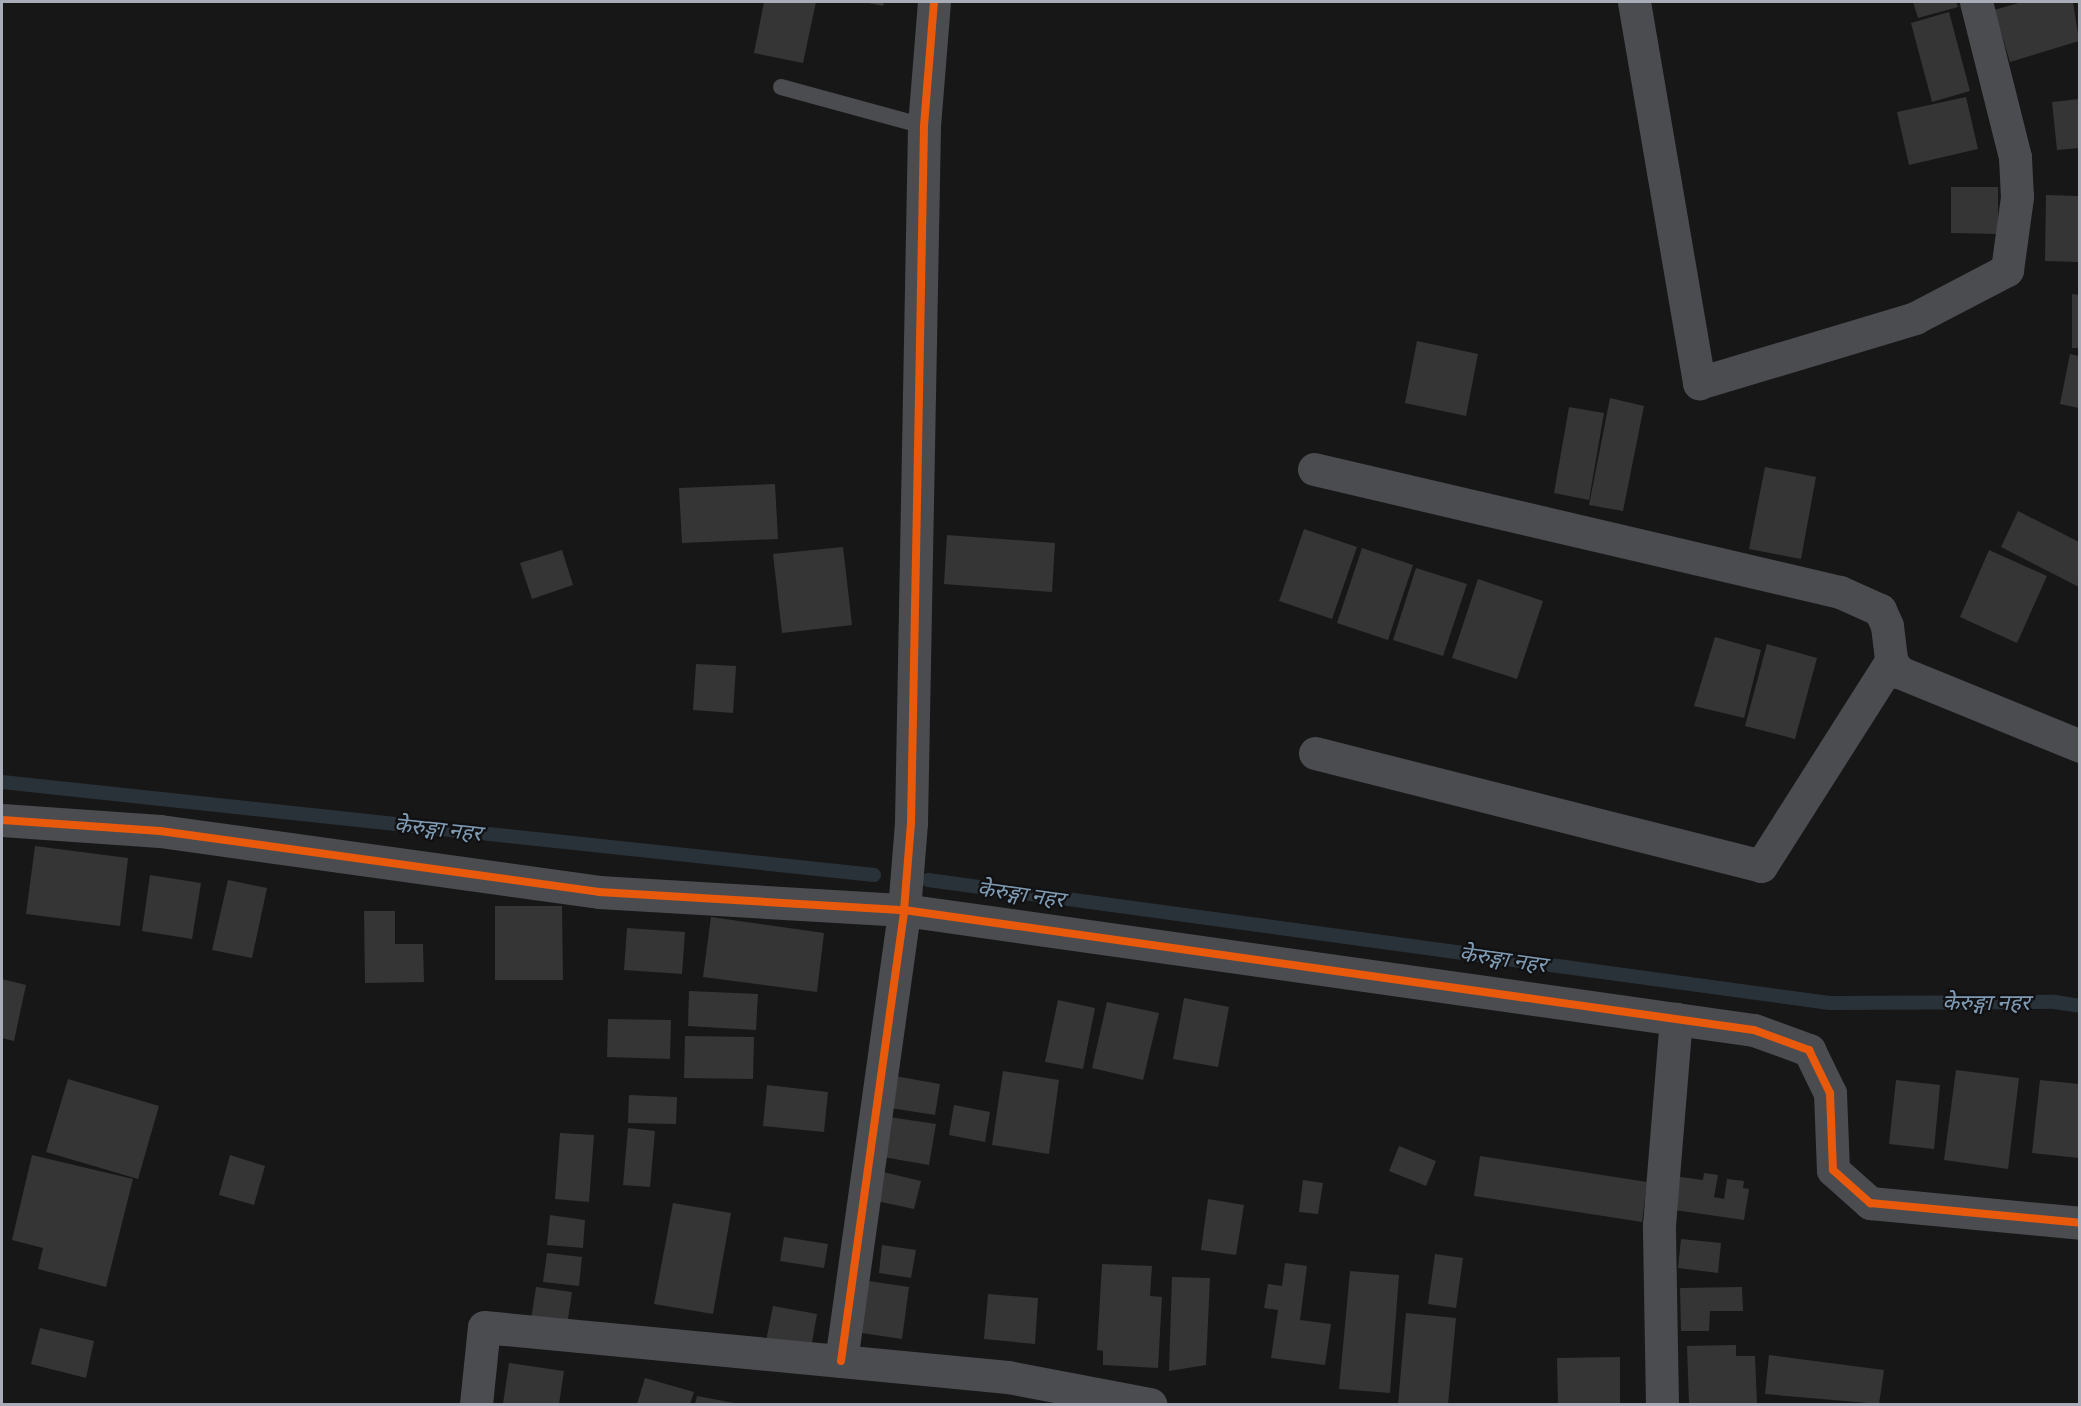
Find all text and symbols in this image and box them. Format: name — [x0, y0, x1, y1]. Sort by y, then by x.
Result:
water label: केेरुङ्गा नहर — [393, 810, 483, 846]
water label: केेरुङ्गा नहर — [976, 874, 1066, 912]
water label: केेरुङ्गा नहर — [1458, 939, 1548, 977]
water label: केेरुङ्गा नहर — [1942, 989, 2030, 1015]

